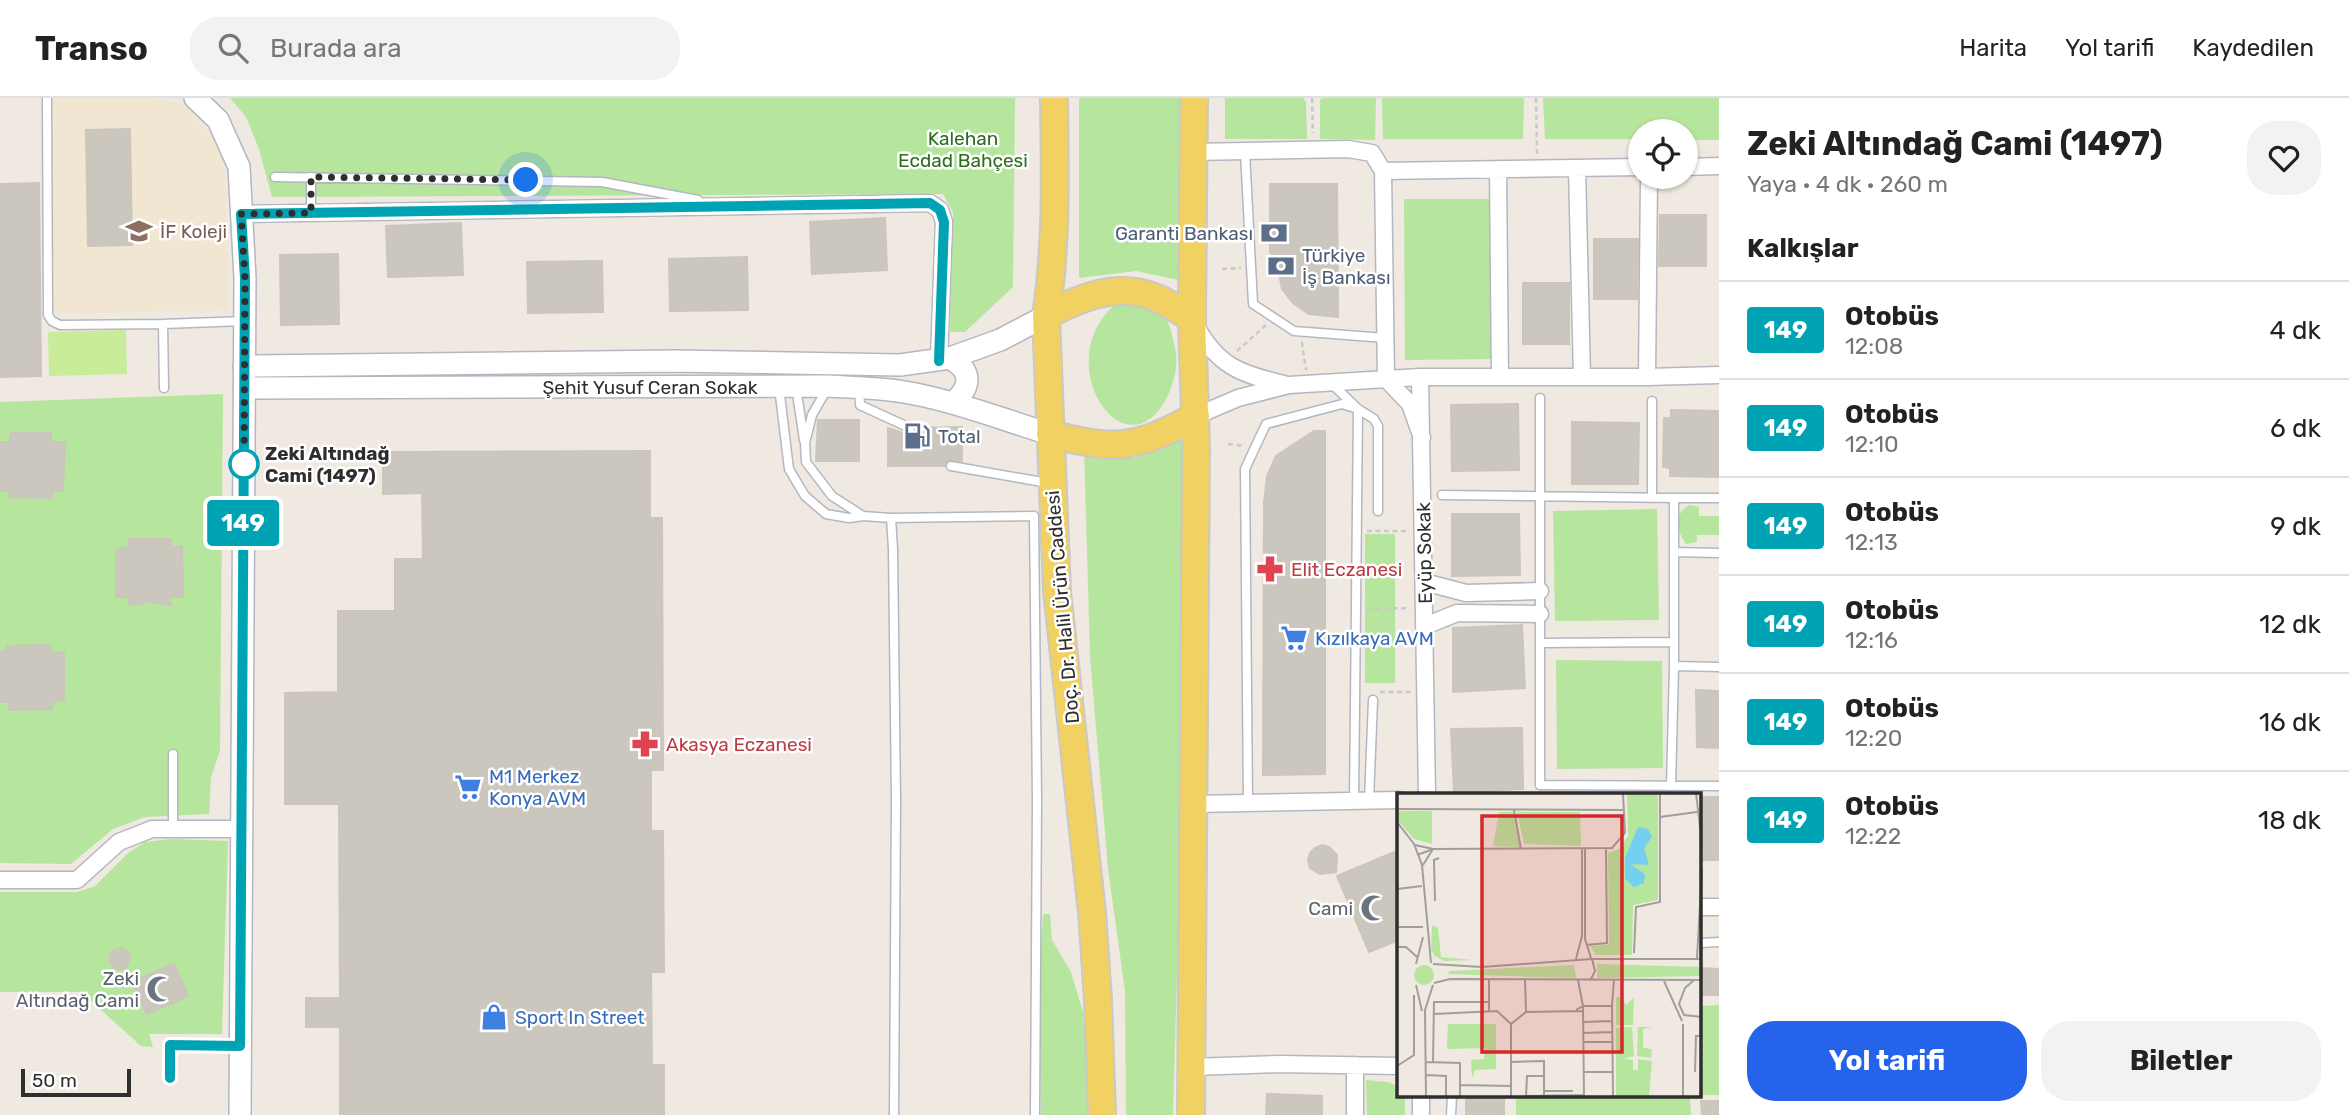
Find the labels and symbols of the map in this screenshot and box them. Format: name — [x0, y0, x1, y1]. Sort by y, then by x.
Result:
park label: Kalehan Ecdad Bahçesi — [898, 127, 1028, 172]
your location — [508, 162, 543, 197]
school or university icon: İF Koleji — [124, 216, 154, 246]
bank icon: Garanti Bankası — [1259, 218, 1289, 248]
place label: İF Koleji — [160, 220, 227, 243]
place label: Garanti Bankası — [1115, 222, 1253, 245]
place label: Türkiye İş Bankası — [1302, 244, 1391, 289]
bank icon: Türkiye İş Bankası — [1266, 251, 1296, 281]
street label: Şehit Yusuf Ceran Sokak — [543, 376, 758, 399]
fuel station icon: Total — [902, 421, 932, 451]
place label: Total — [938, 425, 981, 448]
place label: Zeki Altındağ Cami (1497) — [265, 442, 389, 487]
marker: Zeki Altındağ Cami (1497) — [229, 449, 259, 479]
street label: Doç. Dr. Halil Ürün Caddesi — [1041, 489, 1084, 725]
line badge: 149 — [203, 500, 283, 546]
street label: Eyüp Sokak — [1412, 502, 1437, 604]
pharmacy icon: Elit Eczanesi — [1255, 554, 1285, 584]
place label: Elit Eczanesi — [1291, 558, 1402, 581]
supermarket icon: Kızılkaya AVM — [1279, 623, 1309, 653]
place label: Kızılkaya AVM — [1315, 627, 1434, 650]
pharmacy icon: Akasya Eczanesi — [630, 729, 660, 759]
place label: Akasya Eczanesi — [666, 733, 812, 756]
place label: M1 Merkez Konya AVM — [489, 765, 586, 810]
supermarket icon: M1 Merkez Konya AVM — [453, 772, 483, 802]
inset map — [1397, 793, 1702, 1098]
mosque icon: Cami — [1359, 893, 1389, 923]
place label: Cami — [1308, 897, 1353, 920]
place label: Zeki Altındağ Cami — [16, 967, 139, 1012]
mosque icon: Zeki Altındağ Cami — [145, 974, 175, 1004]
shop icon: Sport In Street — [479, 1002, 509, 1032]
place label: Sport In Street — [515, 1006, 645, 1029]
scale bar — [21, 1066, 131, 1098]

